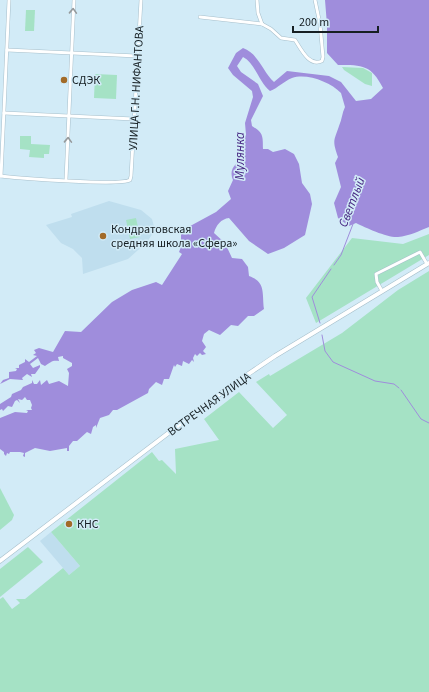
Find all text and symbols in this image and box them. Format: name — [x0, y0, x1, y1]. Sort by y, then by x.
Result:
one-way arrow — [69, 8, 78, 14]
scale bar — [293, 8, 378, 34]
text: 200 m — [299, 14, 329, 31]
street label: УЛИЦА Г.Н. НИФАНТОВА — [125, 25, 148, 151]
place label: СДЭК — [72, 72, 100, 89]
marker: СДЭК — [59, 75, 69, 85]
water label: Мулянка — [231, 132, 249, 180]
one-way arrow — [64, 137, 72, 143]
water label: Светлый — [334, 175, 370, 230]
place label: Кондратовская средняя школа «Сфера» — [111, 221, 237, 252]
marker: Кондратовская средняя школа «Сфера» — [98, 231, 108, 241]
street label: ВСТРЕЧНАЯ УЛИЦА — [164, 368, 255, 440]
place label: КНС — [77, 516, 99, 533]
marker: КНС — [64, 519, 74, 529]

